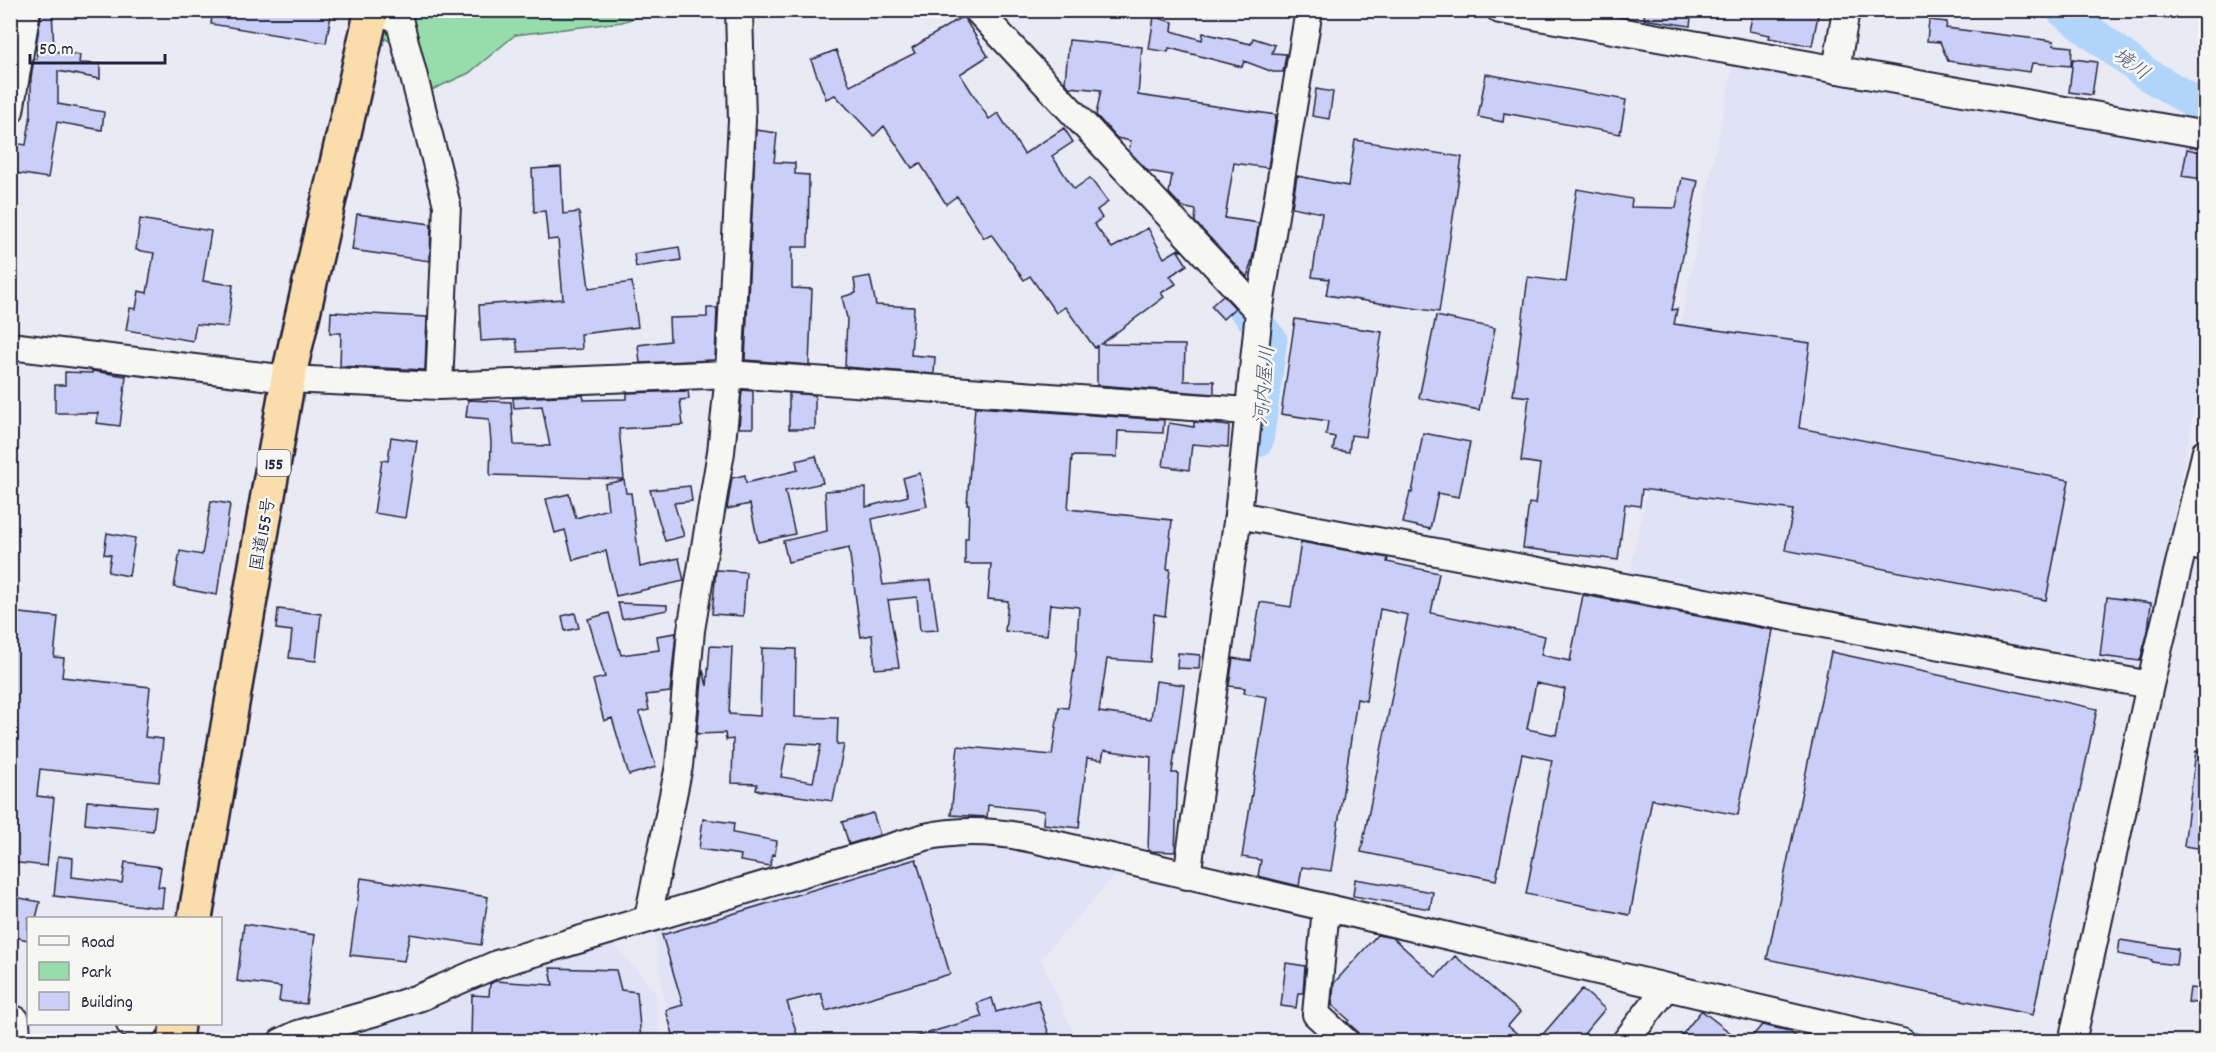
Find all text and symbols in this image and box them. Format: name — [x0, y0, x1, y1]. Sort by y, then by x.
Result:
scale bar — [30, 27, 165, 65]
text: 50 m — [39, 38, 74, 63]
water label: 境川 — [2106, 42, 2155, 89]
water label: 河内屋川 — [1249, 344, 1283, 426]
road number: 155 — [258, 450, 290, 476]
street label: 国道155号 — [246, 496, 283, 573]
legend — [27, 917, 222, 1025]
text: Road — [81, 931, 115, 956]
text: Park — [81, 961, 112, 986]
text: Building — [81, 991, 133, 1016]

